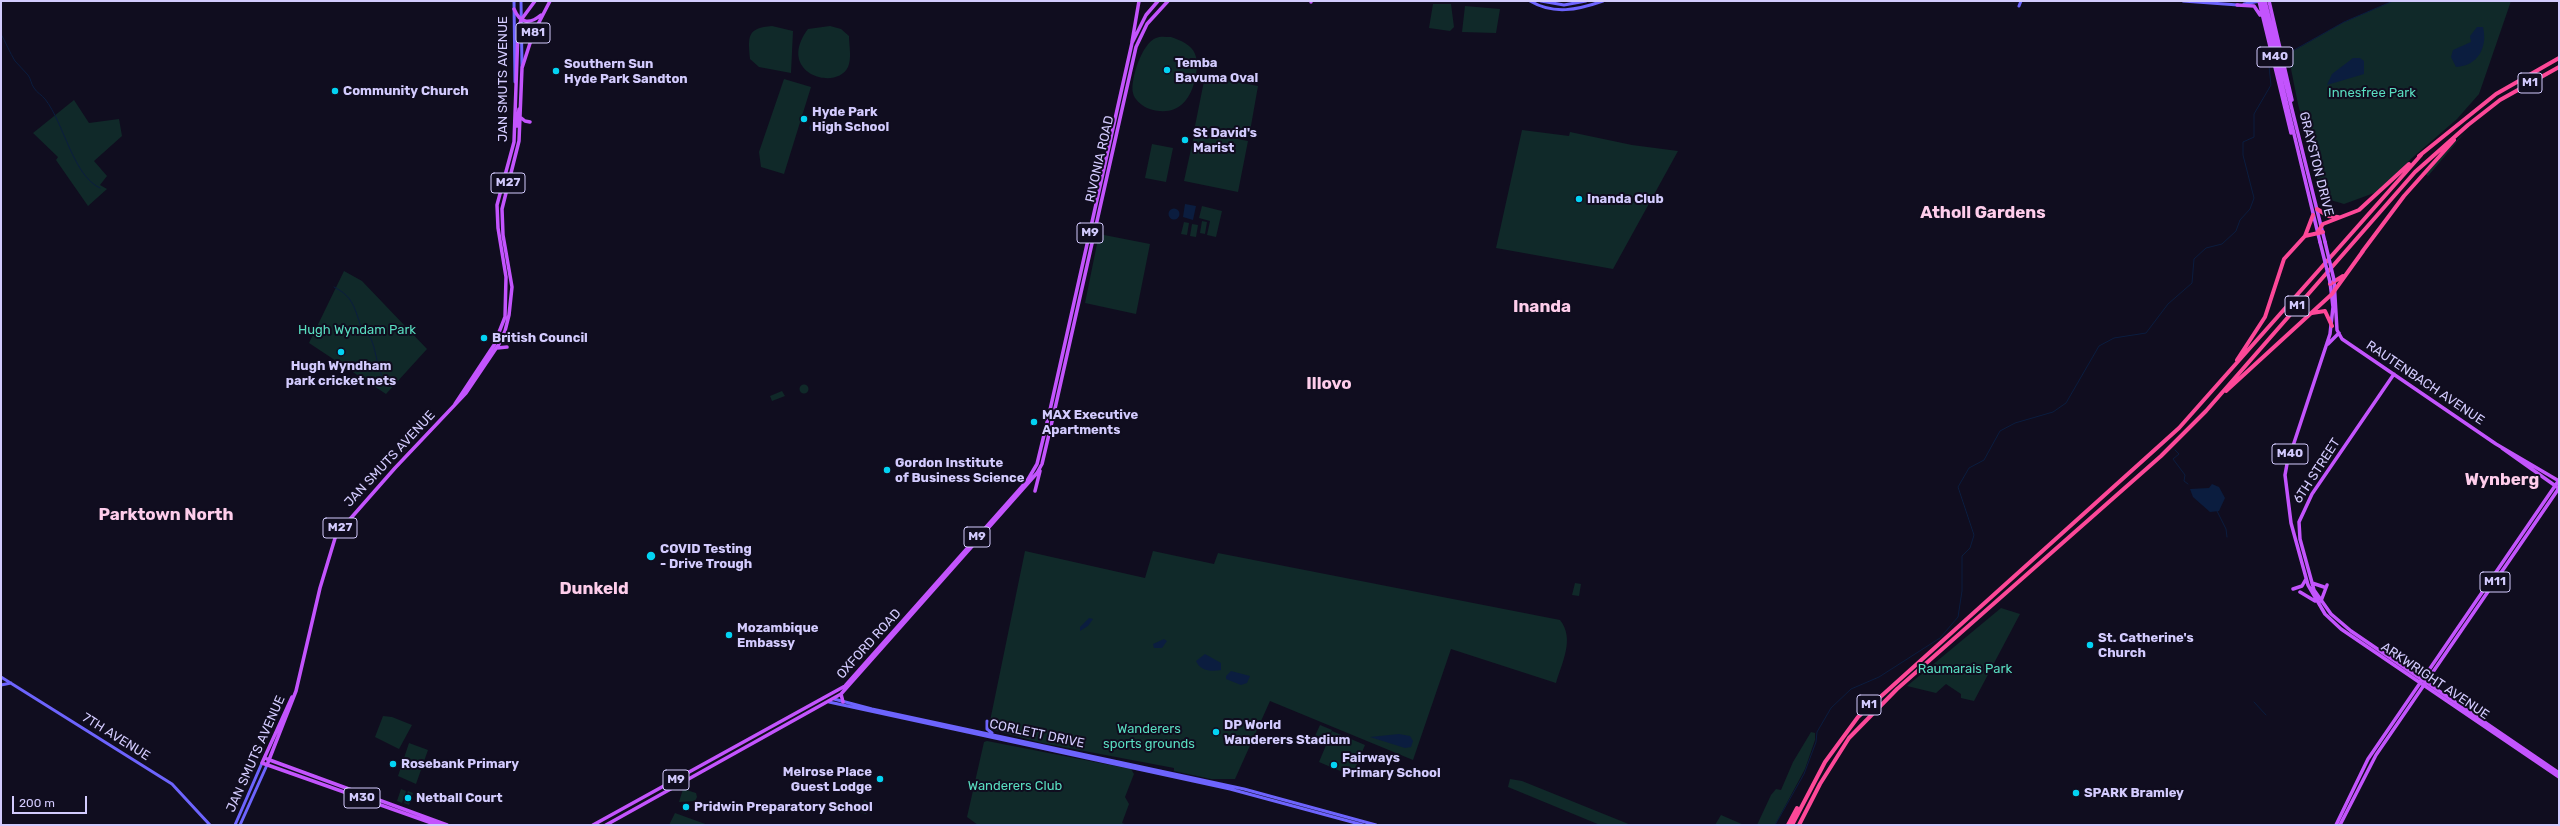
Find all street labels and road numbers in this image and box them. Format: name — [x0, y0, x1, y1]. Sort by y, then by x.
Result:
street label: JAN SMUTS AVENUE — [495, 16, 511, 142]
road number: M81 — [516, 23, 550, 43]
road number: M40 — [2257, 47, 2293, 67]
road number: M1 — [2518, 73, 2542, 93]
street label: GRAYSTON DRIVE — [2295, 110, 2337, 218]
street label: RIVONIA ROAD — [1082, 114, 1118, 204]
road number: M27 — [491, 173, 525, 193]
road number: M9 — [1077, 223, 1103, 243]
road number: M1 — [2285, 296, 2309, 316]
street label: RAUTENBACH AVENUE — [2363, 338, 2487, 428]
street label: JAN SMUTS AVENUE — [341, 408, 439, 510]
street label: 6TH STREET — [2290, 435, 2344, 507]
road number: M40 — [2272, 444, 2308, 464]
road number: M27 — [323, 518, 357, 538]
road number: M9 — [964, 527, 990, 547]
road number: M11 — [2480, 572, 2510, 592]
street label: OXFORD ROAD — [834, 606, 904, 682]
street label: ARKWRIGHT AVENUE — [2378, 639, 2492, 723]
street label: JAN SMUTS AVENUE — [223, 693, 289, 815]
road number: M1 — [1857, 695, 1881, 715]
street label: 7TH AVENUE — [79, 710, 153, 764]
street label: CORLETT DRIVE — [988, 716, 1086, 752]
road number: M9 — [663, 770, 689, 790]
road number: M30 — [344, 788, 380, 808]

